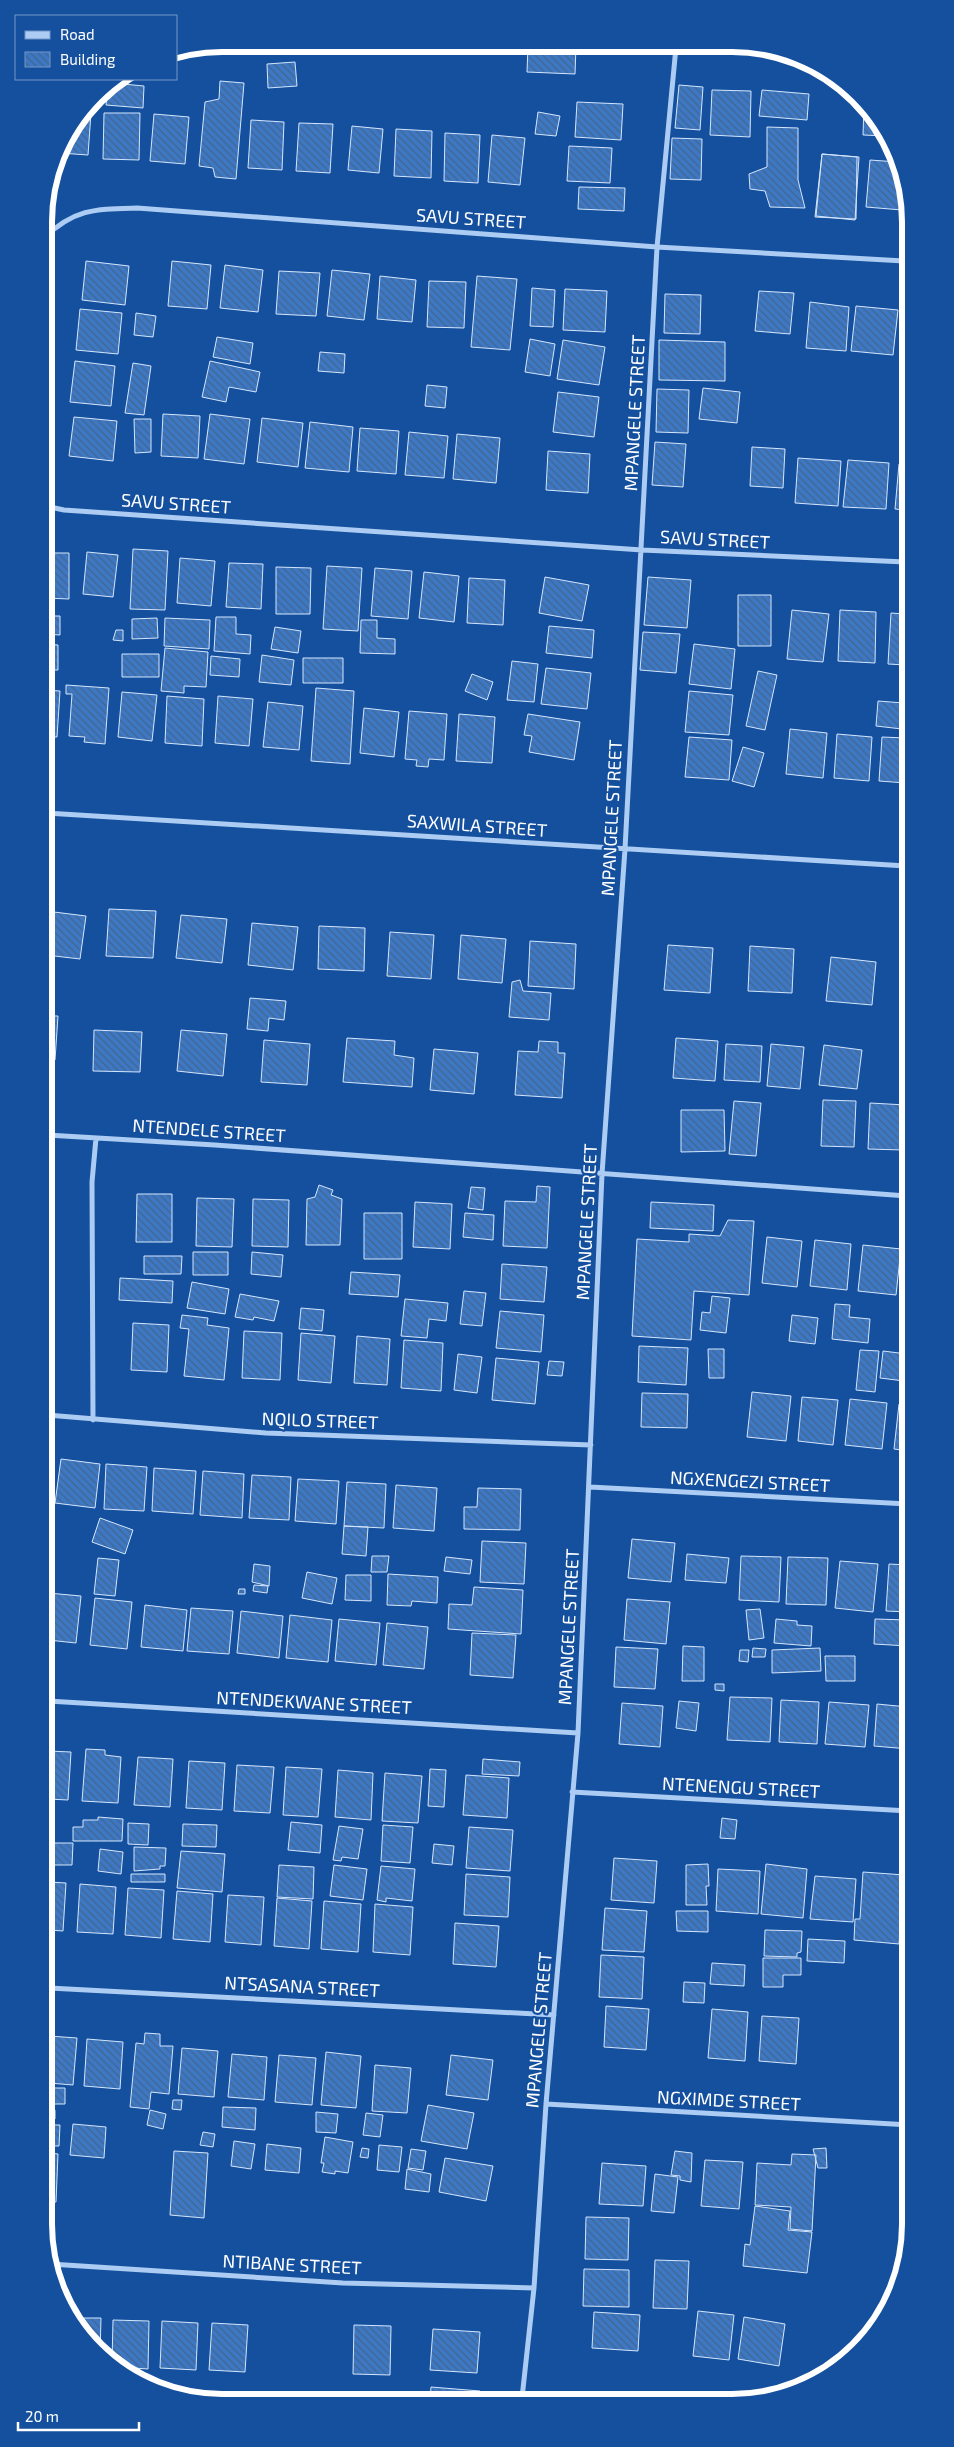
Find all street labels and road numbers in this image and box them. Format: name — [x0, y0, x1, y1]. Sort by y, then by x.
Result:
street label: SAVU STREET — [415, 203, 527, 233]
street label: MPANGELE STREET — [619, 334, 649, 492]
street label: SAVU STREET — [120, 488, 232, 518]
street label: SAVU STREET — [660, 525, 771, 553]
street label: MPANGELE STREET — [596, 739, 626, 897]
street label: SAXWILA STREET — [406, 809, 548, 841]
street label: NTENDELE STREET — [132, 1114, 287, 1146]
street label: MPANGELE STREET — [571, 1143, 601, 1301]
street label: NQILO STREET — [261, 1407, 379, 1433]
street label: NGXENGEZI STREET — [669, 1466, 831, 1496]
street label: MPANGELE STREET — [553, 1548, 583, 1706]
street label: NTENDEKWANE STREET — [216, 1686, 413, 1718]
street label: NTENENGU STREET — [661, 1772, 821, 1802]
street label: MPANGELE STREET — [520, 1950, 556, 2109]
street label: NTSASANA STREET — [224, 1971, 381, 2001]
street label: NGXIMDE STREET — [657, 2085, 802, 2115]
street label: NTIBANE STREET — [222, 2249, 363, 2279]

